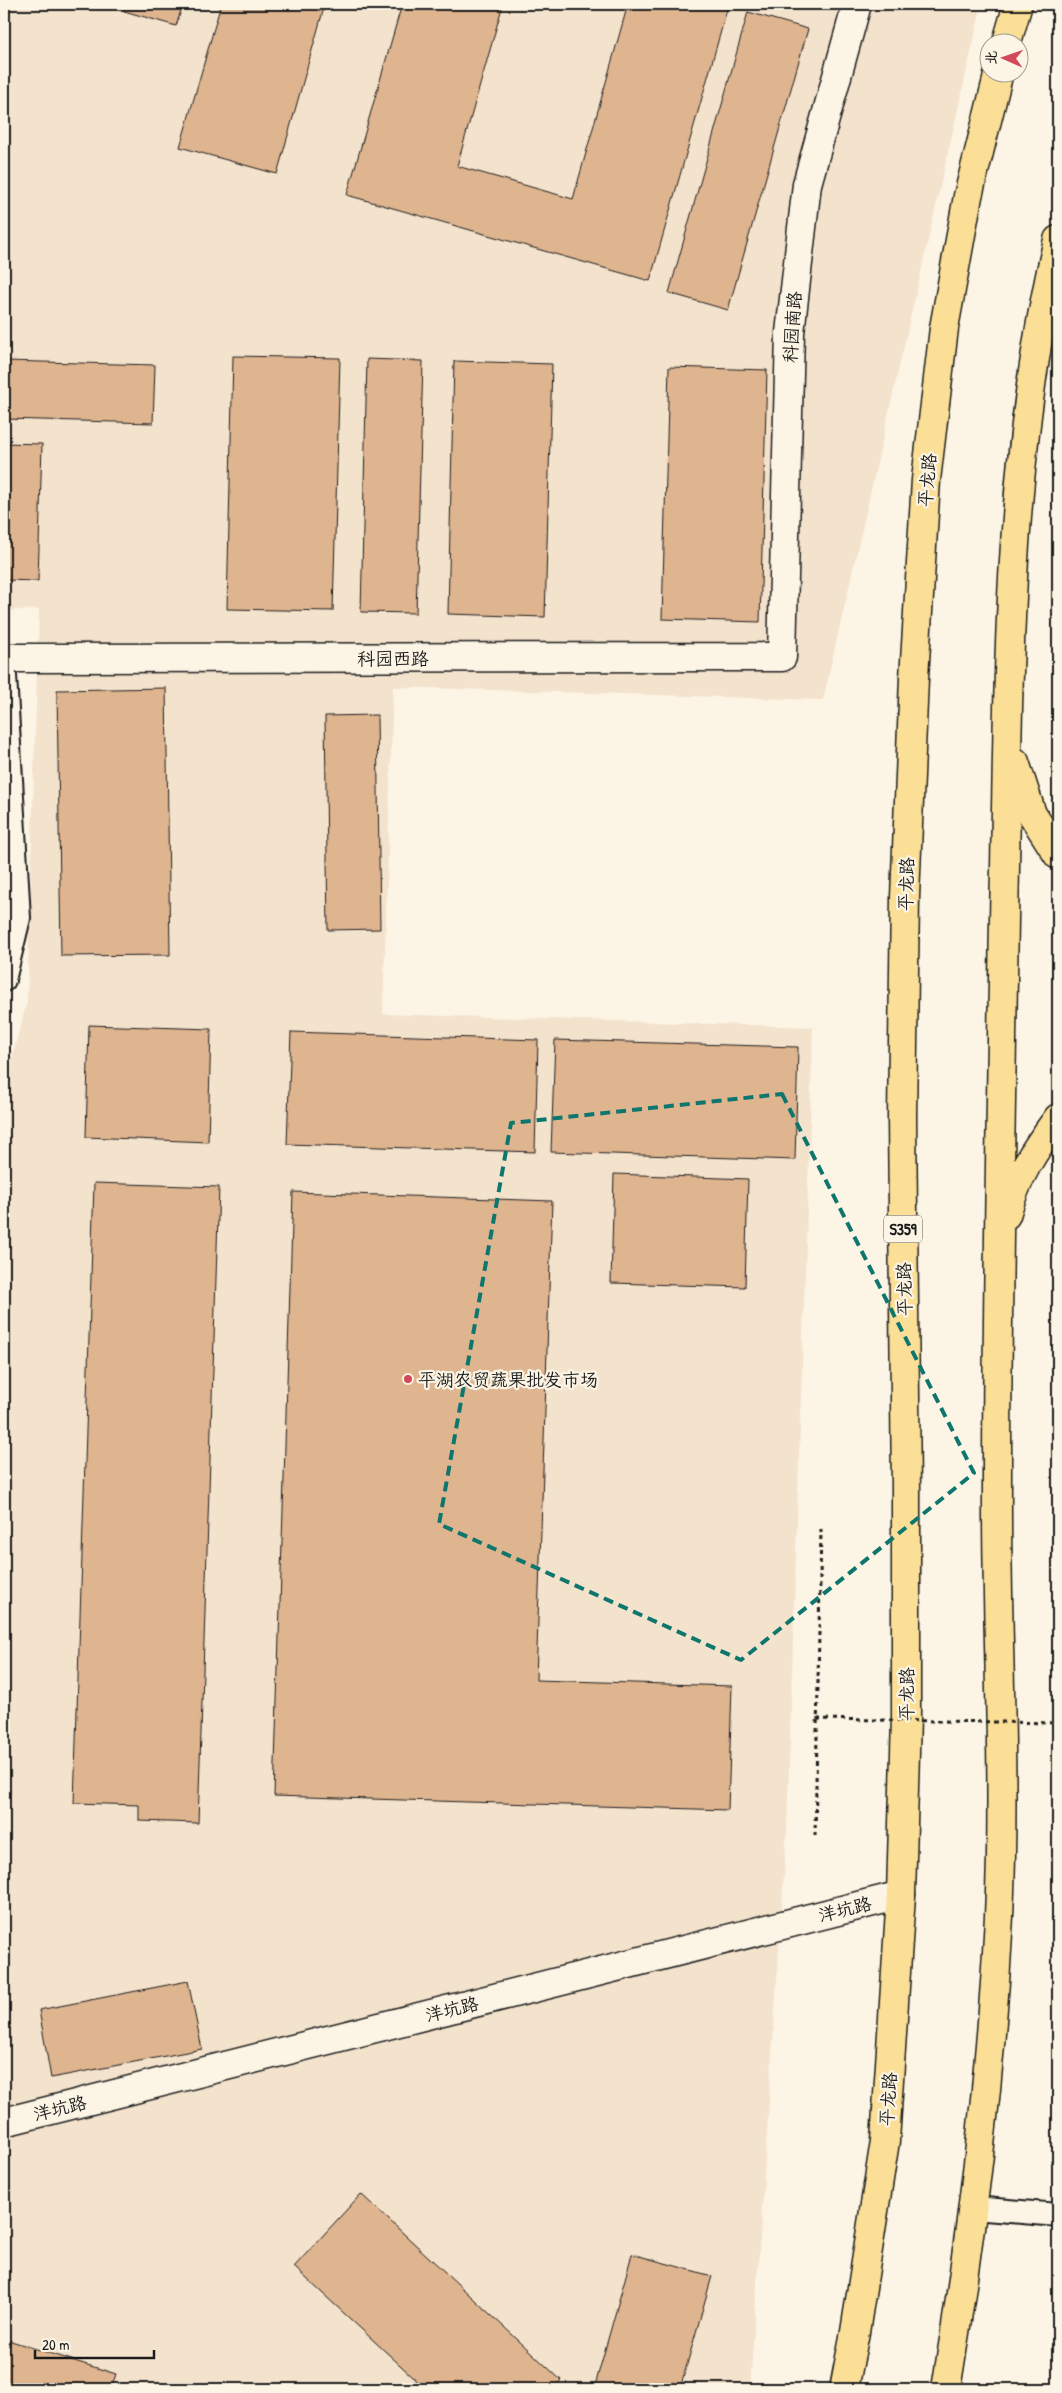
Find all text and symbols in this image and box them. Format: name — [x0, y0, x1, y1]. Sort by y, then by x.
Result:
north arrow — [980, 32, 1030, 82]
text: 北 — [981, 50, 1000, 65]
street label: 科园南路 — [777, 290, 807, 364]
street label: 平龙路 — [912, 452, 942, 508]
street label: 科园西路 — [357, 646, 429, 671]
street label: 平龙路 — [893, 857, 919, 911]
road number: S359 — [884, 1216, 922, 1242]
street label: 平龙路 — [891, 1262, 917, 1316]
place label: 平湖农贸蔬果批发市场 — [418, 1367, 598, 1392]
marker: 平湖农贸蔬果批发市场 — [402, 1373, 414, 1385]
street label: 平龙路 — [894, 1667, 919, 1721]
street label: 洋坑路 — [816, 1890, 874, 1928]
street label: 洋坑路 — [423, 1990, 481, 2028]
street label: 平龙路 — [874, 2071, 902, 2127]
street label: 洋坑路 — [31, 2089, 89, 2127]
scale bar — [35, 2328, 154, 2360]
text: 20 m — [42, 2334, 69, 2355]

